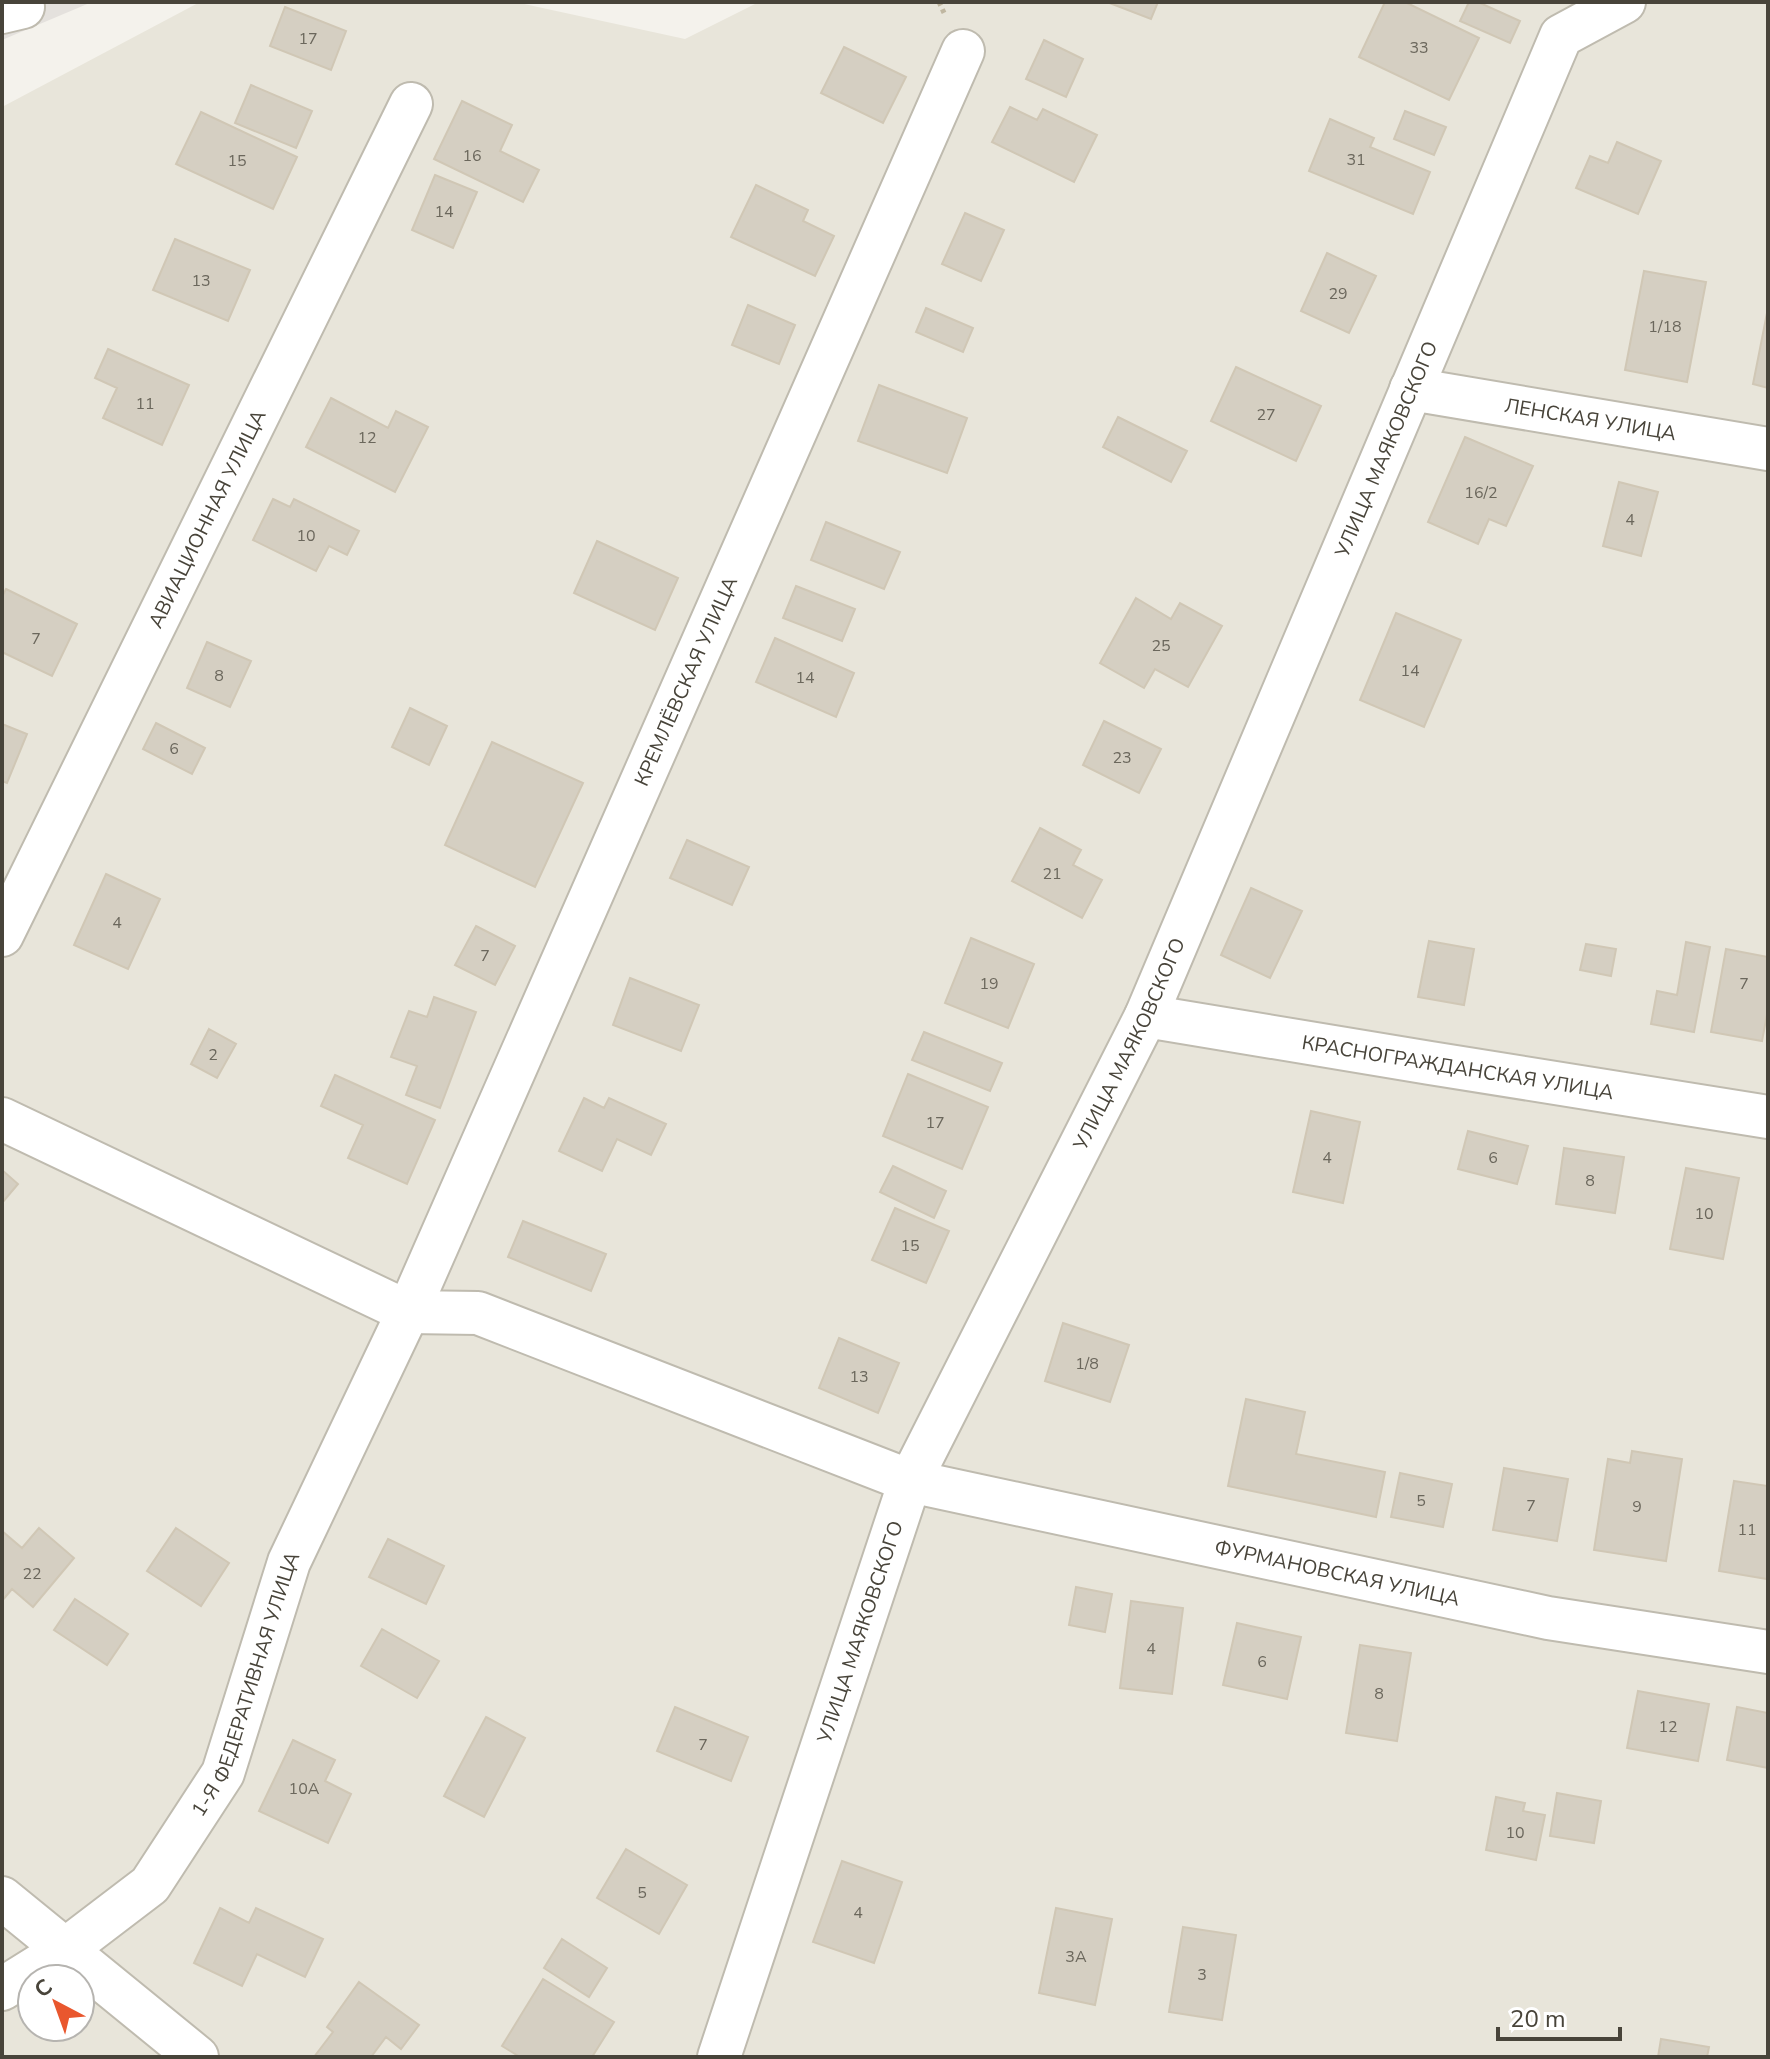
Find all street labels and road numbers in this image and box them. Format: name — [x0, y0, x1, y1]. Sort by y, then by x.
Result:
street label: УЛИЦА МАЯКОВСКОГО — [1328, 337, 1444, 562]
street label: ЛЕНСКАЯ УЛИЦА — [1502, 392, 1679, 447]
street label: АВИАЦИОННАЯ УЛИЦА — [142, 405, 273, 633]
street label: КРЕМЛЁВСКАЯ УЛИЦА — [628, 572, 744, 790]
street label: УЛИЦА МАЯКОВСКОГО — [1067, 934, 1192, 1156]
street label: КРАСНОГРАЖДАНСКАЯ УЛИЦА — [1300, 1029, 1616, 1106]
street label: УЛИЦА МАЯКОВСКОГО — [811, 1517, 910, 1747]
street label: ФУРМАНОВСКАЯ УЛИЦА — [1212, 1534, 1463, 1613]
street label: 1-Я ФЕДЕРАТИВНАЯ УЛИЦА — [185, 1547, 306, 1822]

